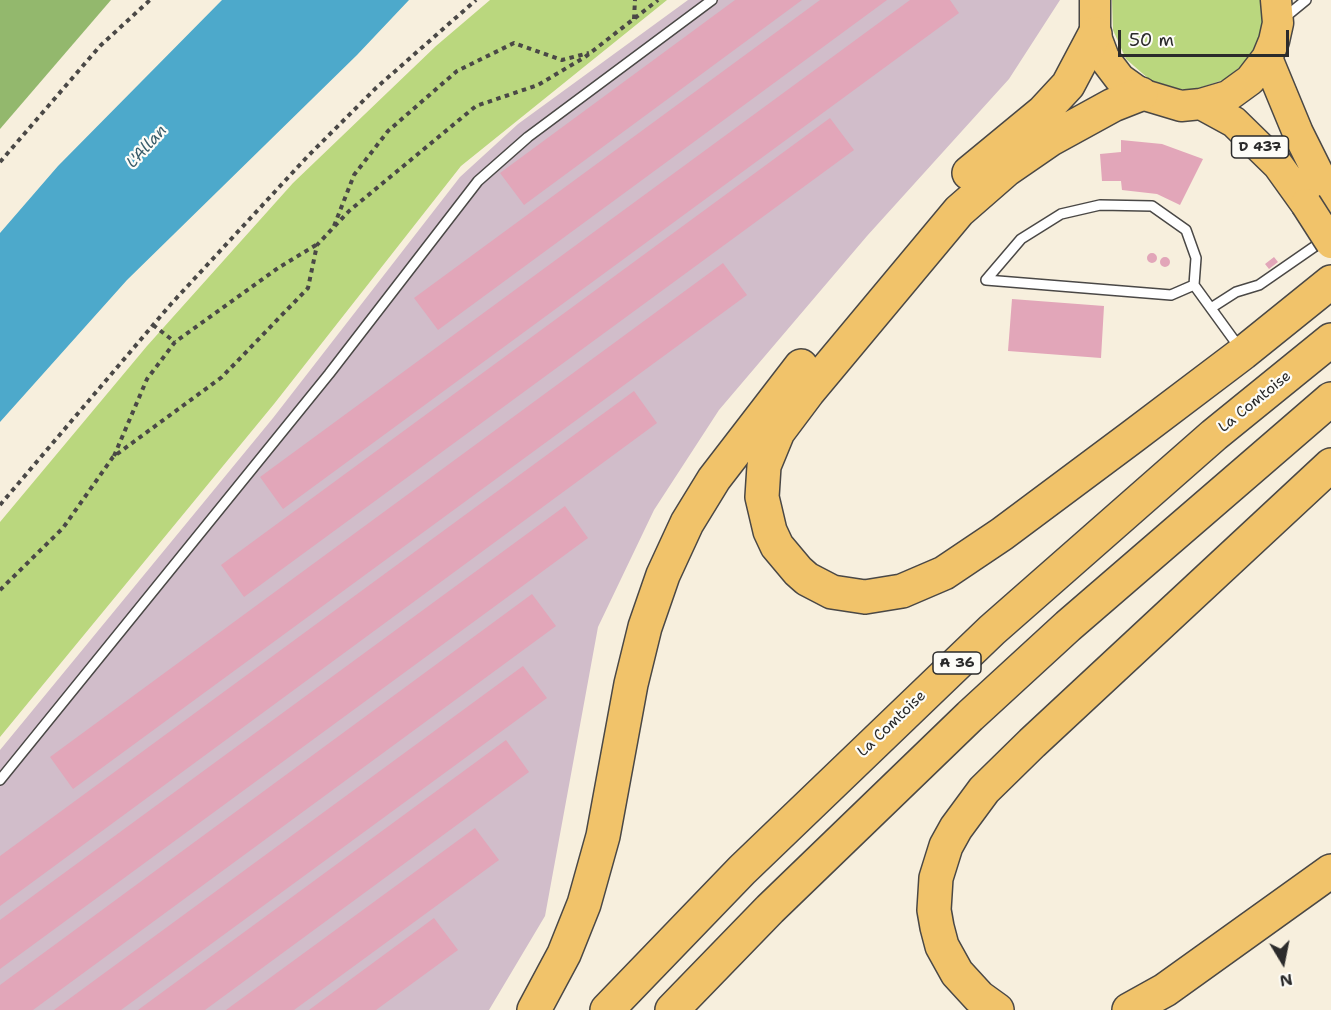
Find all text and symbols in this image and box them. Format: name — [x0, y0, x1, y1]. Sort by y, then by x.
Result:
scale bar — [1121, 18, 1292, 56]
text: 50 m — [1129, 28, 1174, 52]
water label: L'Allan — [123, 122, 171, 172]
road number: D 437 — [1232, 136, 1288, 158]
street label: La Comtoise — [1215, 367, 1295, 437]
road number: A 36 — [933, 652, 981, 674]
street label: La Comtoise — [854, 687, 930, 761]
north arrow — [1253, 932, 1313, 992]
text: N — [1278, 969, 1294, 992]

